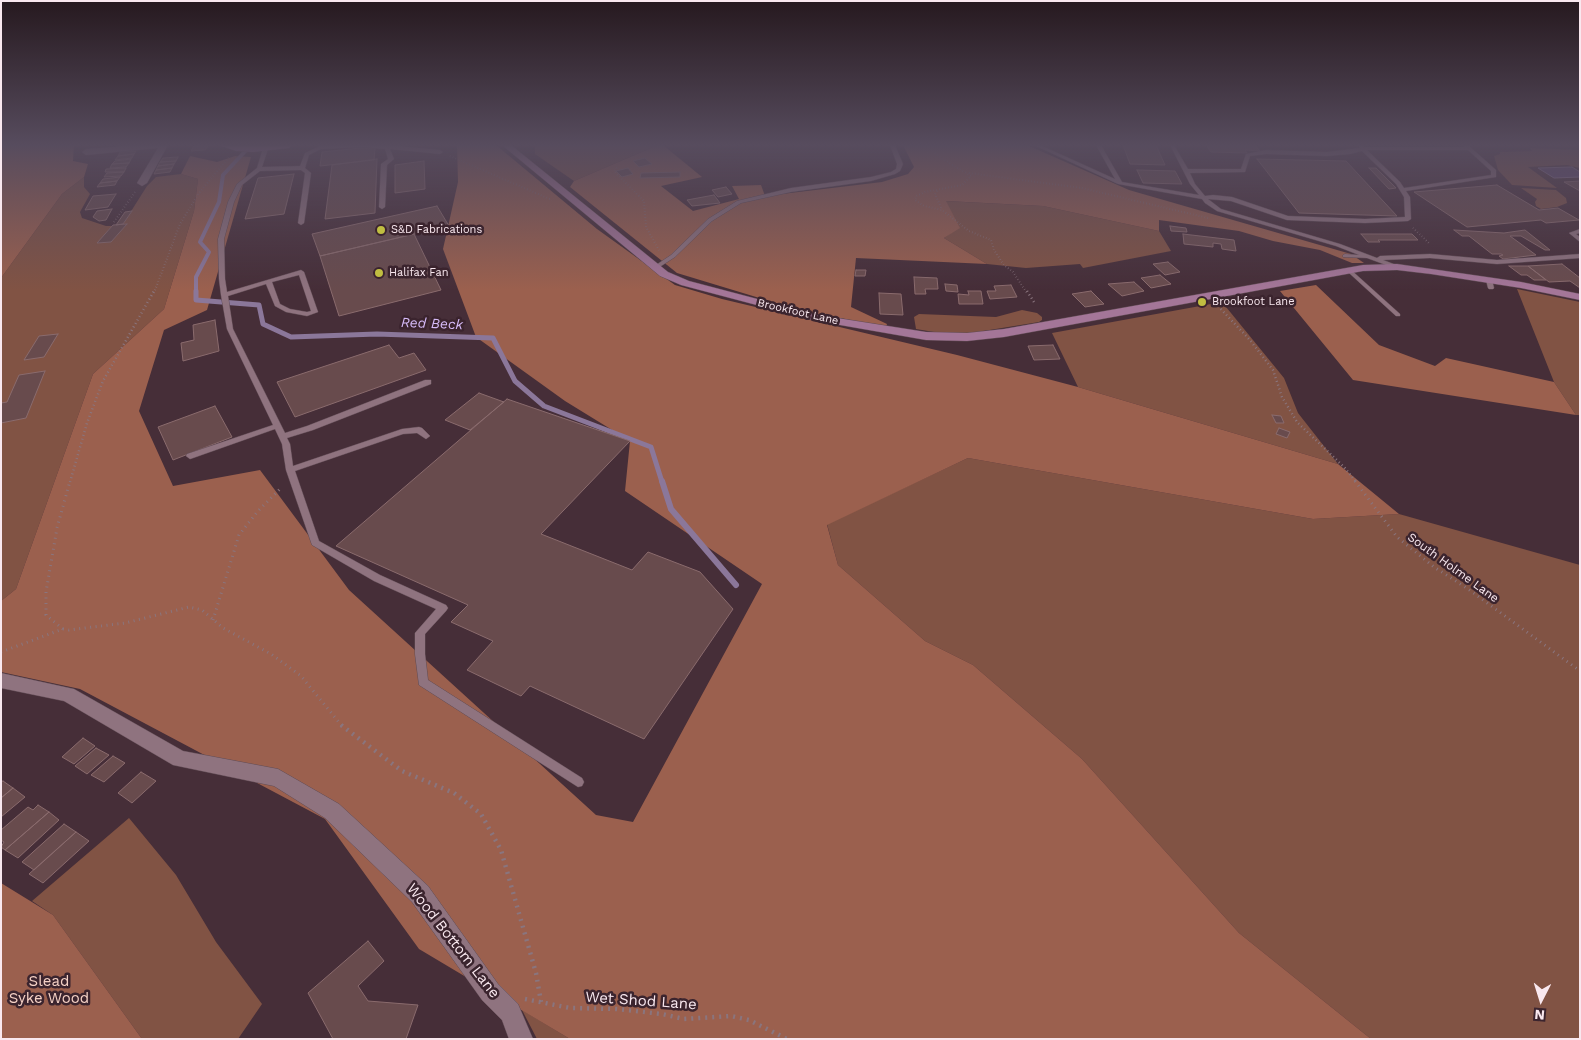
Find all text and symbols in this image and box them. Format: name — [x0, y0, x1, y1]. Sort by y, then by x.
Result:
place label: S&D Fabrications — [391, 223, 482, 237]
marker: S&D Fabrications — [375, 224, 387, 236]
place label: Halifax Fan — [389, 266, 449, 280]
marker: Halifax Fan — [373, 267, 385, 279]
place label: Brookfoot Lane — [1212, 295, 1295, 309]
street label: Brookfoot Lane — [756, 296, 840, 328]
marker: Brookfoot Lane — [1196, 296, 1208, 308]
water label: Red Beck — [401, 315, 463, 333]
street label: South Holme Lane — [1405, 530, 1501, 606]
street label: Wood Bottom Lane — [403, 880, 503, 1002]
park label: Slead Syke Wood — [9, 973, 89, 1008]
north arrow — [1516, 975, 1566, 1025]
street label: Wet Shod Lane — [585, 988, 697, 1014]
text: N — [1534, 1007, 1546, 1023]

